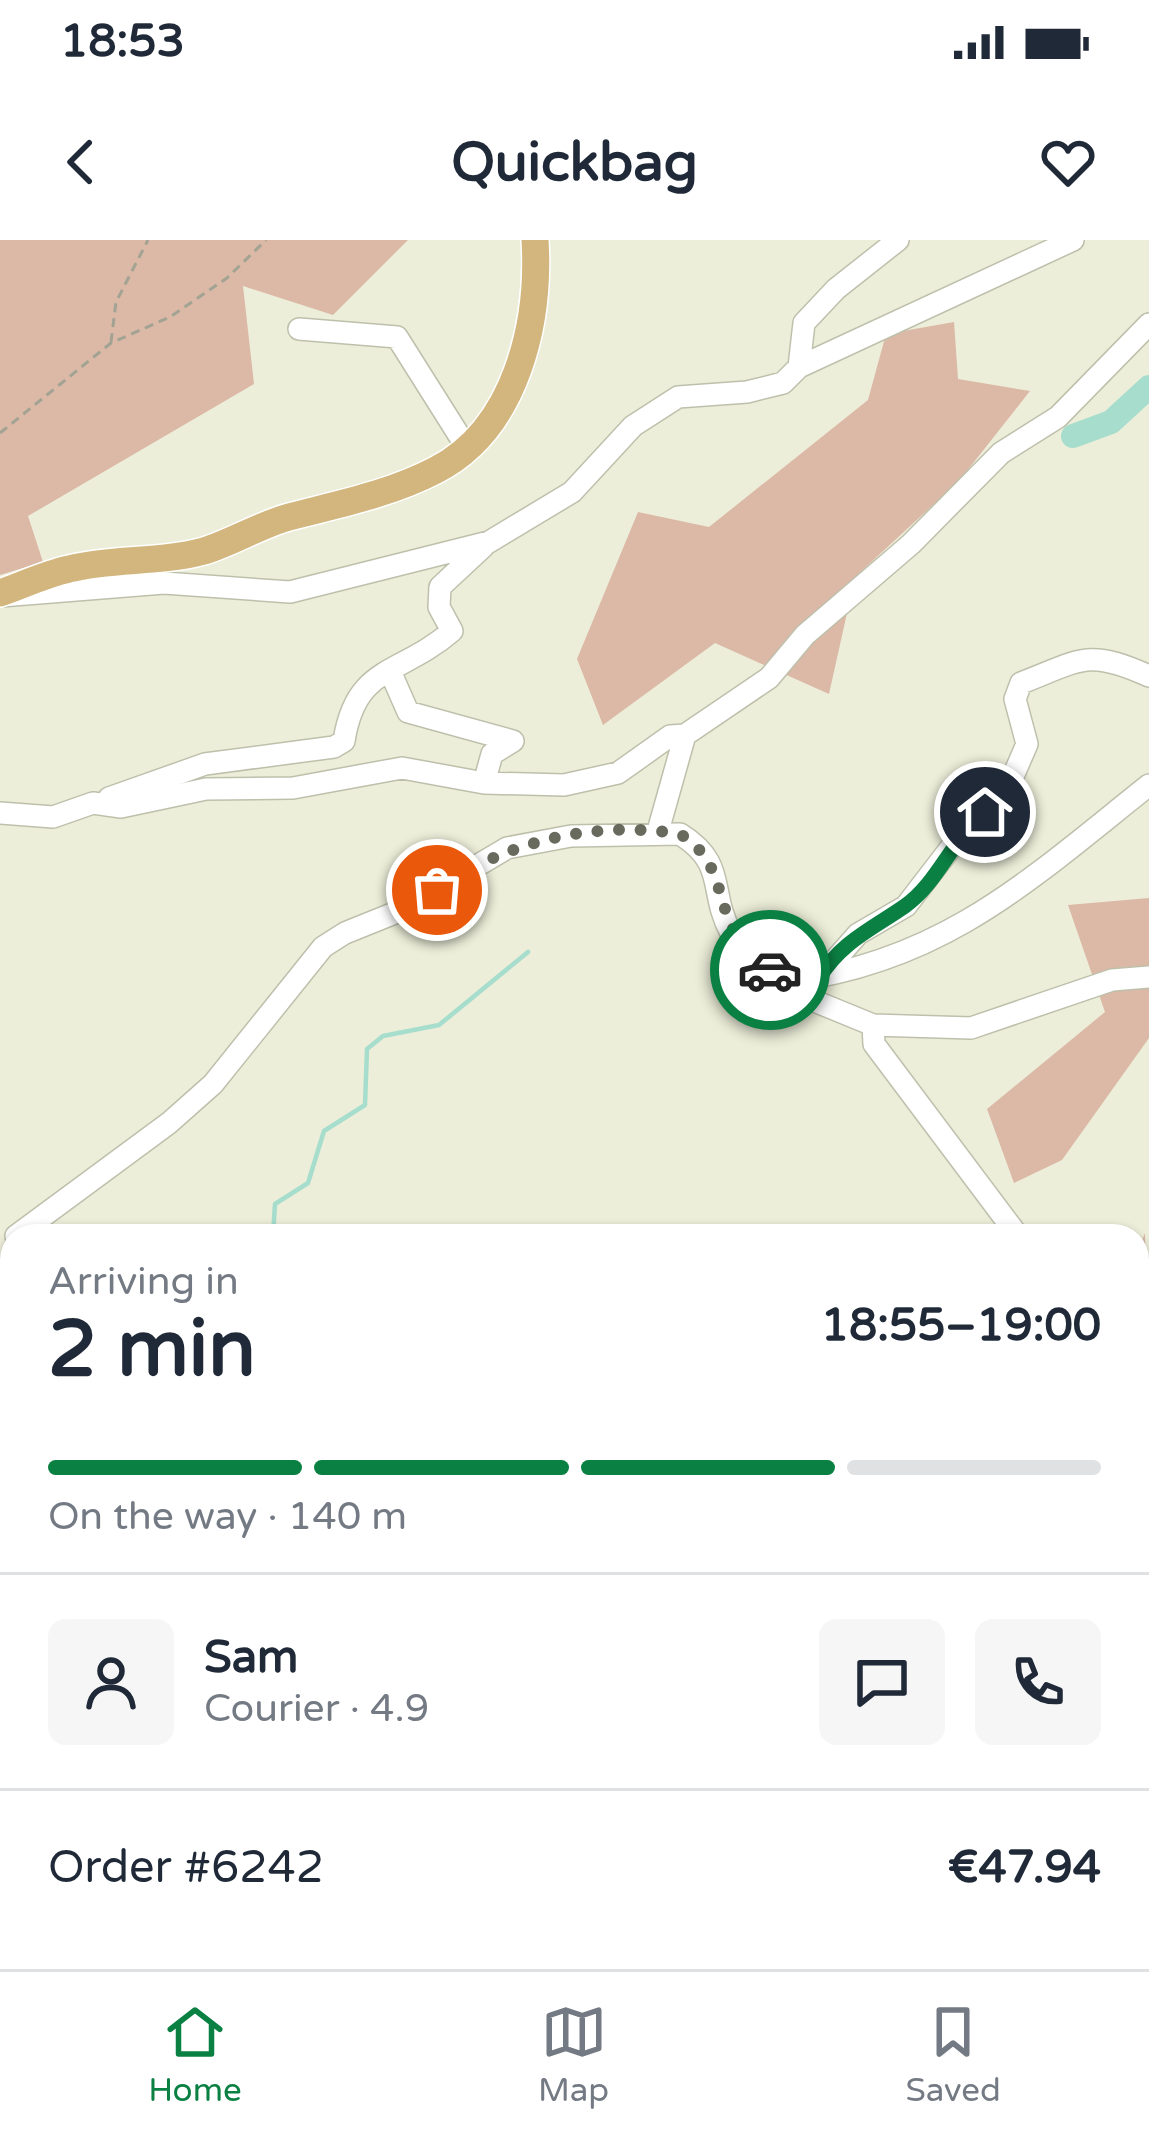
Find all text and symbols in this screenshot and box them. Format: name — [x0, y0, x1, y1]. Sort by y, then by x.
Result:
text: 18:53 — [60, 15, 185, 69]
icon: back — [48, 129, 114, 195]
icon: heart — [1035, 129, 1101, 195]
text: Quickbag — [451, 130, 698, 195]
pin — [934, 761, 1036, 863]
icon: home — [952, 779, 1018, 845]
pin — [386, 839, 488, 941]
icon: bag — [404, 857, 470, 923]
courier — [710, 910, 830, 1030]
icon: car — [737, 937, 803, 1003]
text: Arriving in — [48, 1258, 239, 1305]
text: 18:55–19:00 — [821, 1299, 1101, 1353]
text: 2 min — [48, 1303, 256, 1397]
text: On the way · 140 m — [48, 1493, 407, 1540]
button: person — [48, 1619, 174, 1745]
button: chat — [819, 1619, 945, 1745]
button: phone — [975, 1619, 1101, 1745]
text: Sam — [204, 1631, 298, 1685]
text: Courier · 4.9 — [204, 1685, 429, 1732]
text: Order #6242 — [48, 1841, 324, 1895]
text: €47.94 — [948, 1841, 1101, 1895]
tab: Home — [148, 1999, 242, 2110]
tab: Map — [538, 1999, 609, 2110]
tab: Saved — [905, 1999, 1001, 2110]

